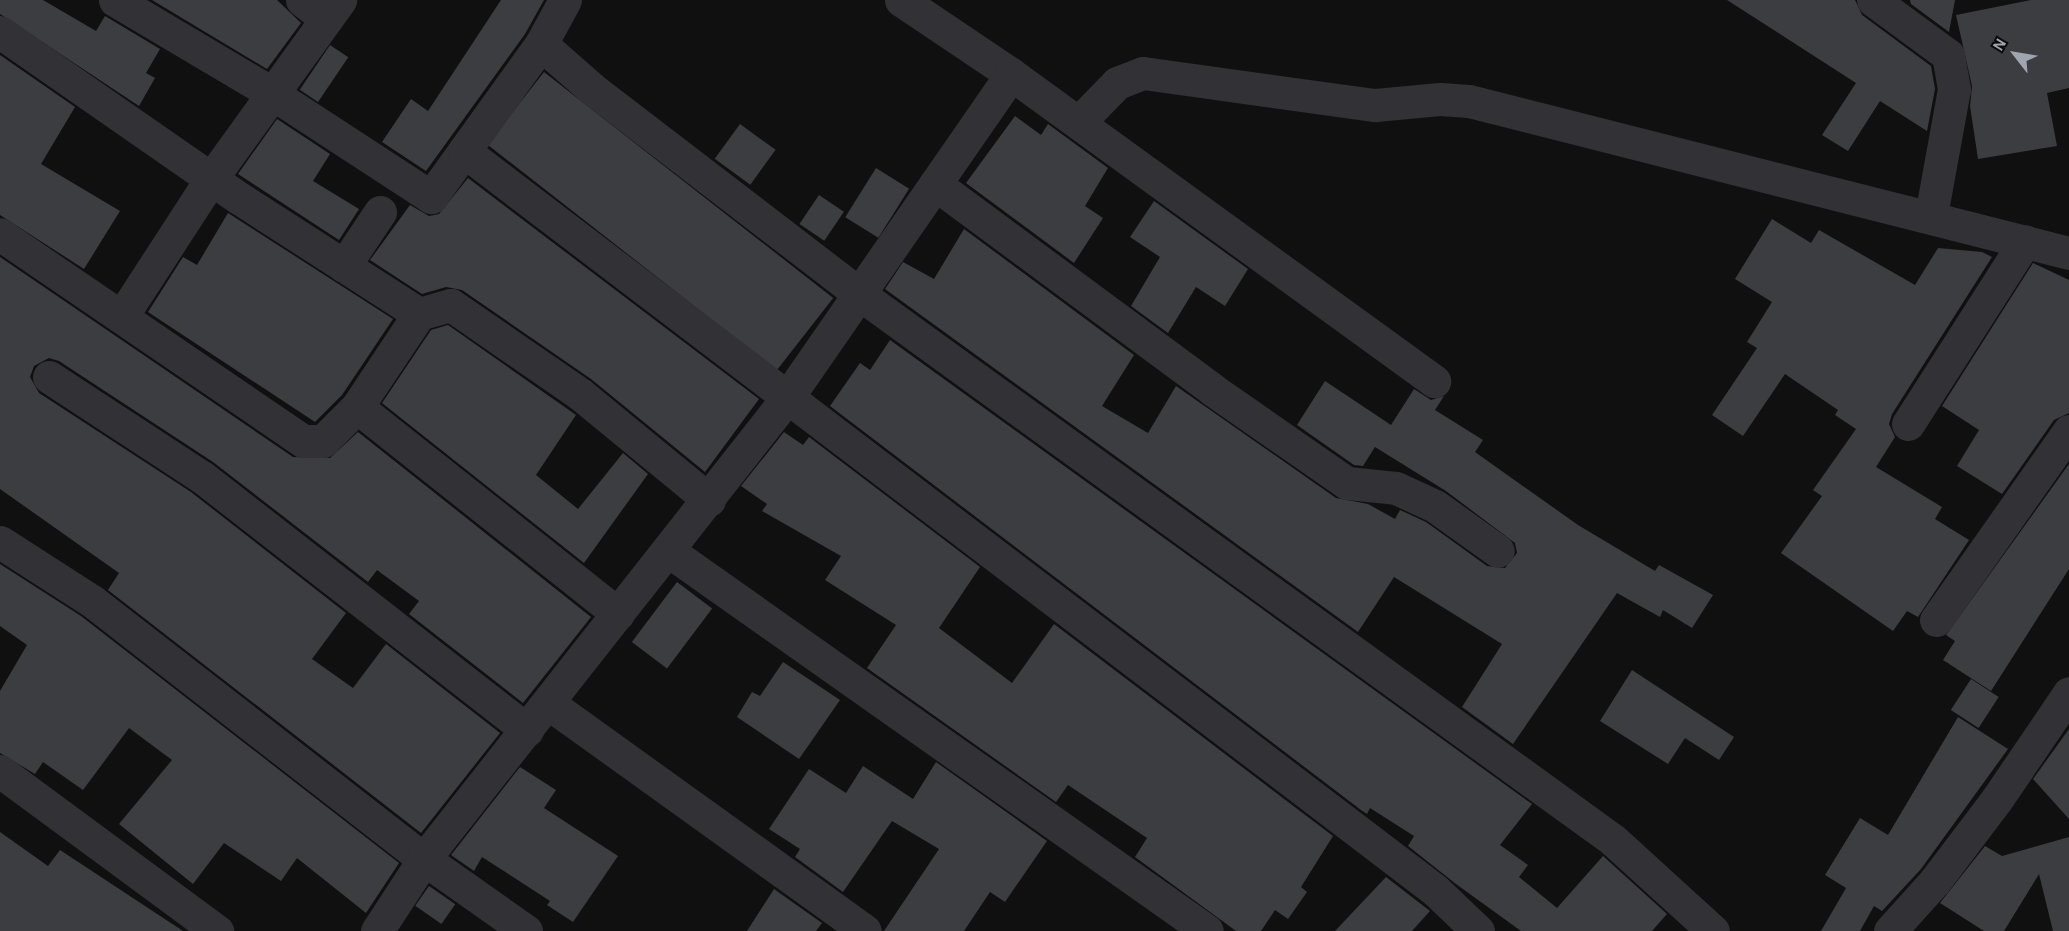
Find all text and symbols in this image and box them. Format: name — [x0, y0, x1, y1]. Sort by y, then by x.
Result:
north arrow — [1985, 24, 2045, 84]
text: N — [1990, 36, 2009, 54]

